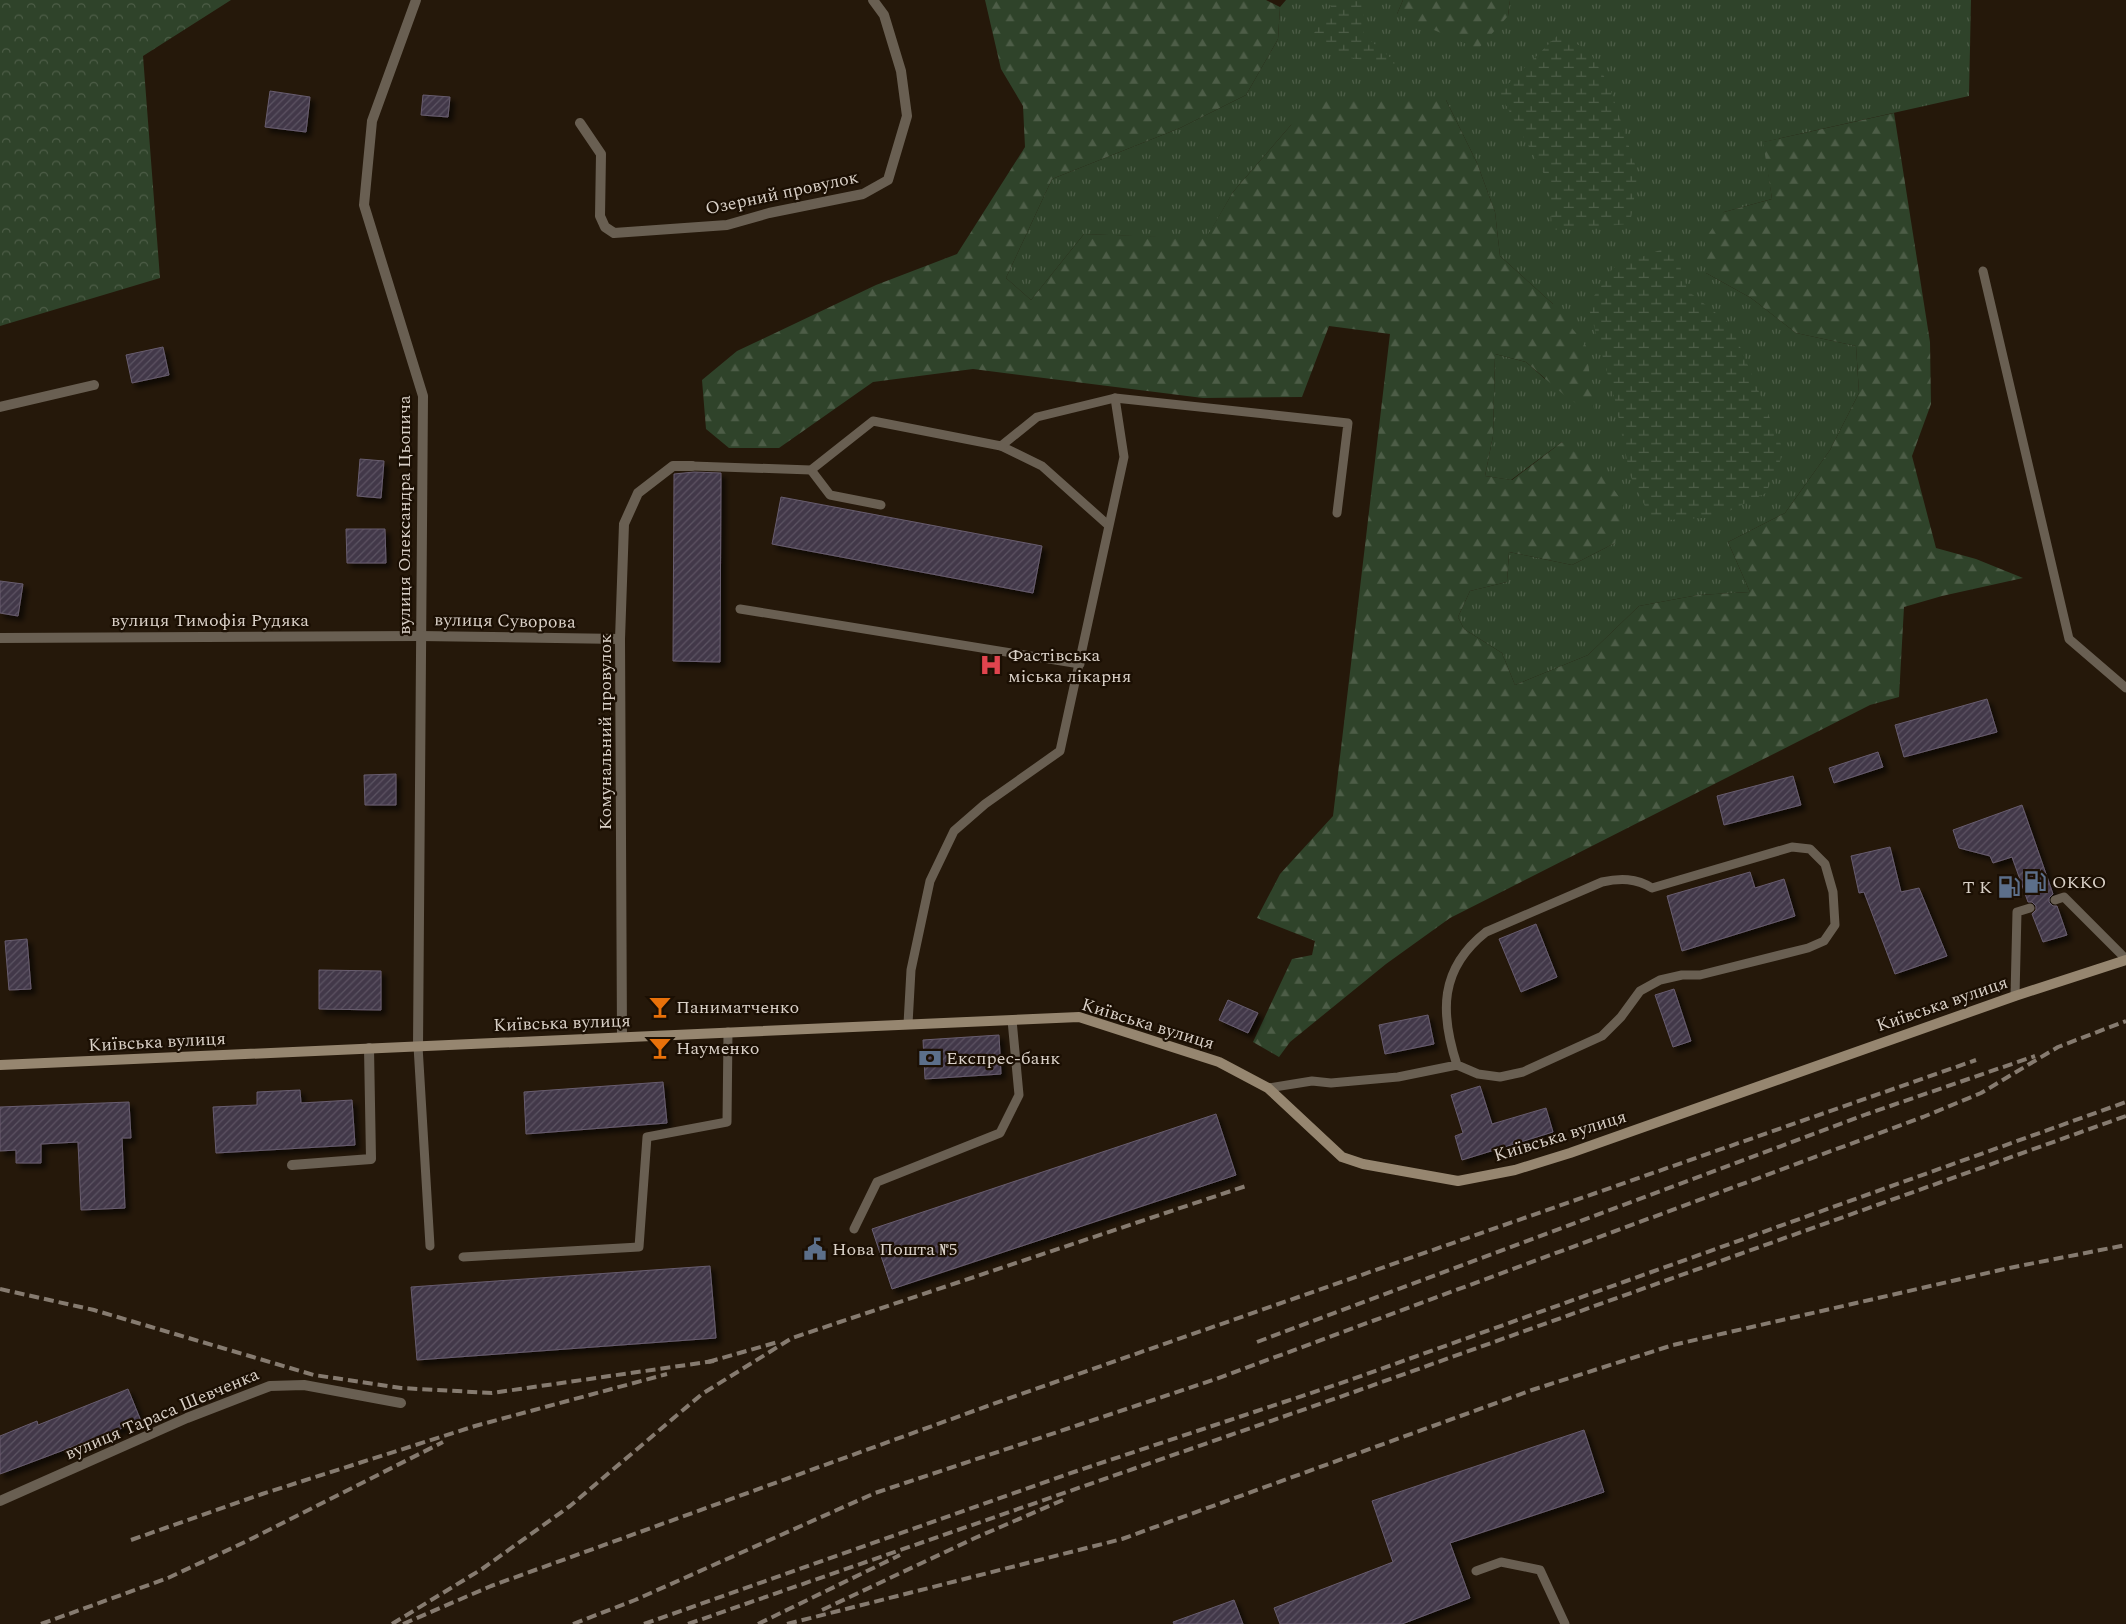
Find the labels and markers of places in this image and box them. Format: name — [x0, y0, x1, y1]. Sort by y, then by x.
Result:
place label: Фастівська міська лікарня — [1008, 642, 1131, 690]
hospital icon: Фастівська міська лікарня — [978, 652, 1004, 678]
fuel station icon: OKKO — [2022, 869, 2048, 895]
place label: OKKO — [2052, 869, 2106, 896]
place label: Т К — [1962, 874, 1992, 901]
fuel station icon: Т К — [1996, 874, 2022, 900]
bar icon: Паниматченко — [647, 994, 673, 1020]
place label: Паниматченко — [676, 994, 799, 1021]
bar icon: Науменко — [647, 1035, 673, 1061]
place label: Науменко — [676, 1035, 759, 1062]
bank icon: Експрес-банк — [917, 1045, 943, 1071]
place label: Експрес-банк — [946, 1045, 1060, 1072]
public building icon: Нова Пошта №5 — [802, 1236, 828, 1262]
place label: Нова Пошта №5 — [832, 1236, 958, 1263]

